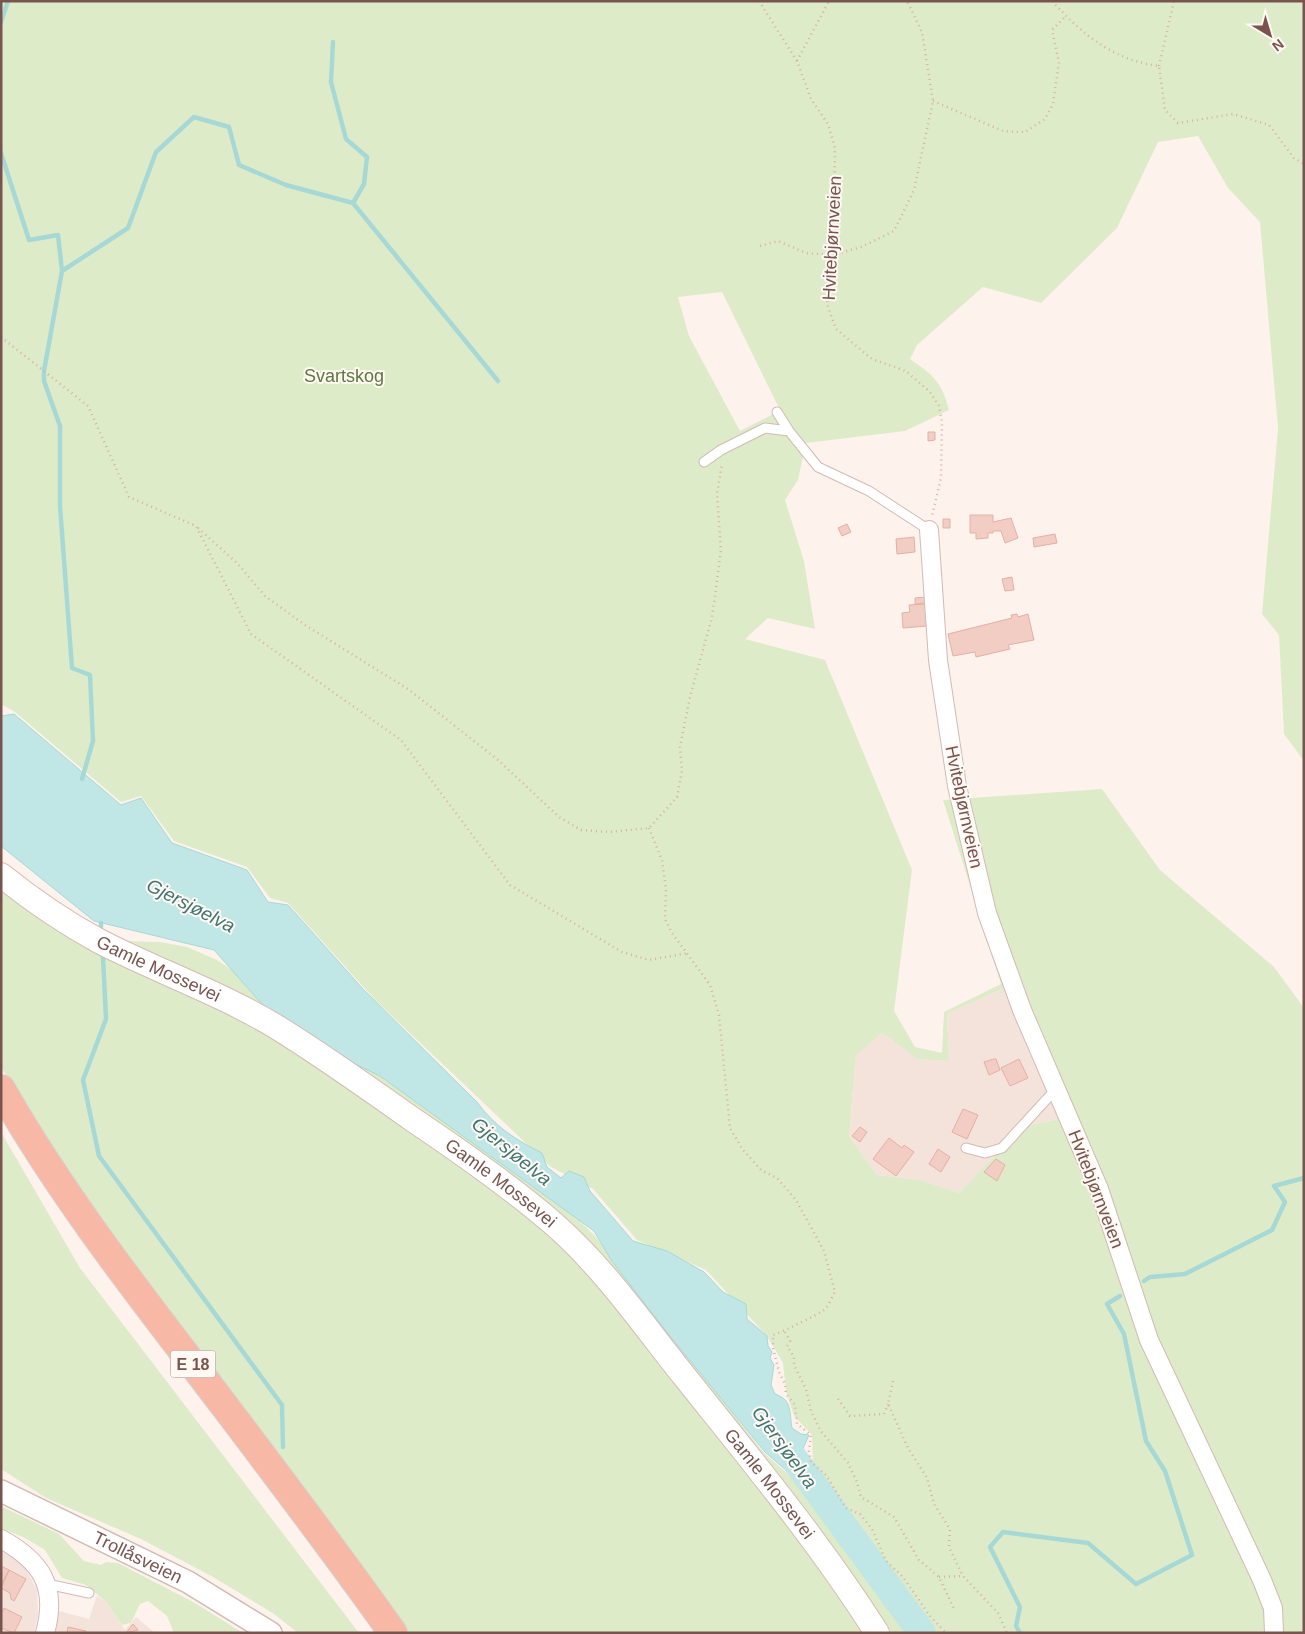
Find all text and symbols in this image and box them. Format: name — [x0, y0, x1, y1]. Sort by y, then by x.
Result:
north arrow — [1245, 10, 1295, 60]
text: N — [1269, 36, 1287, 55]
street label: Hvitebjørnveien — [819, 175, 845, 301]
park label: Svartskog — [304, 366, 384, 386]
street label: Hvitebjørnveien — [941, 744, 987, 870]
water label: Gjersjøelva — [143, 874, 238, 937]
street label: Gamle Mossevei — [93, 931, 224, 1006]
water label: Gjersjøelva — [468, 1113, 556, 1190]
street label: Hvitebjørnveien — [1064, 1127, 1128, 1251]
street label: Gamle Mossevei — [441, 1135, 560, 1232]
road number: E 18 — [170, 1350, 216, 1378]
water label: Gjersjøelva — [748, 1402, 821, 1492]
street label: Gamle Mossevei — [720, 1425, 819, 1543]
street label: Trollåsveien — [90, 1527, 185, 1588]

